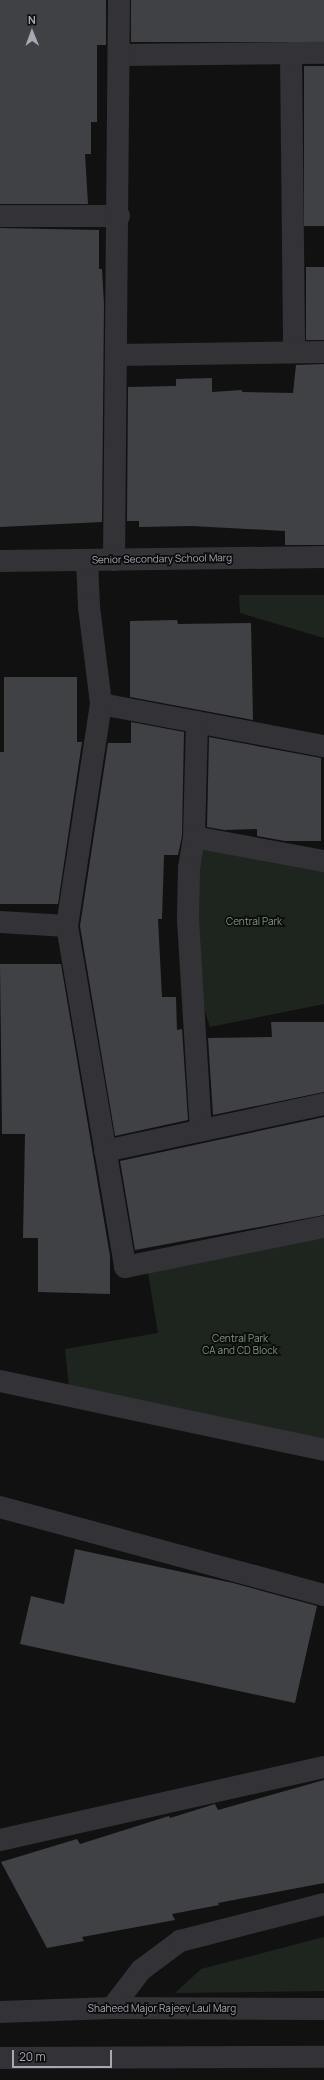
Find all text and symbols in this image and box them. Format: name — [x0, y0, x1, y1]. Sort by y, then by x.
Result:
north arrow — [12, 12, 52, 52]
text: N — [28, 12, 36, 27]
street label: Senior Secondary School Marg — [92, 552, 232, 566]
park label: Central Park — [226, 916, 282, 928]
park label: Central Park CA and CD Block — [202, 1332, 278, 1356]
street label: Shaheed Major Rajeev Laul Marg — [88, 2003, 236, 2015]
scale bar — [14, 2042, 114, 2068]
text: 20 m — [19, 2048, 46, 2065]

